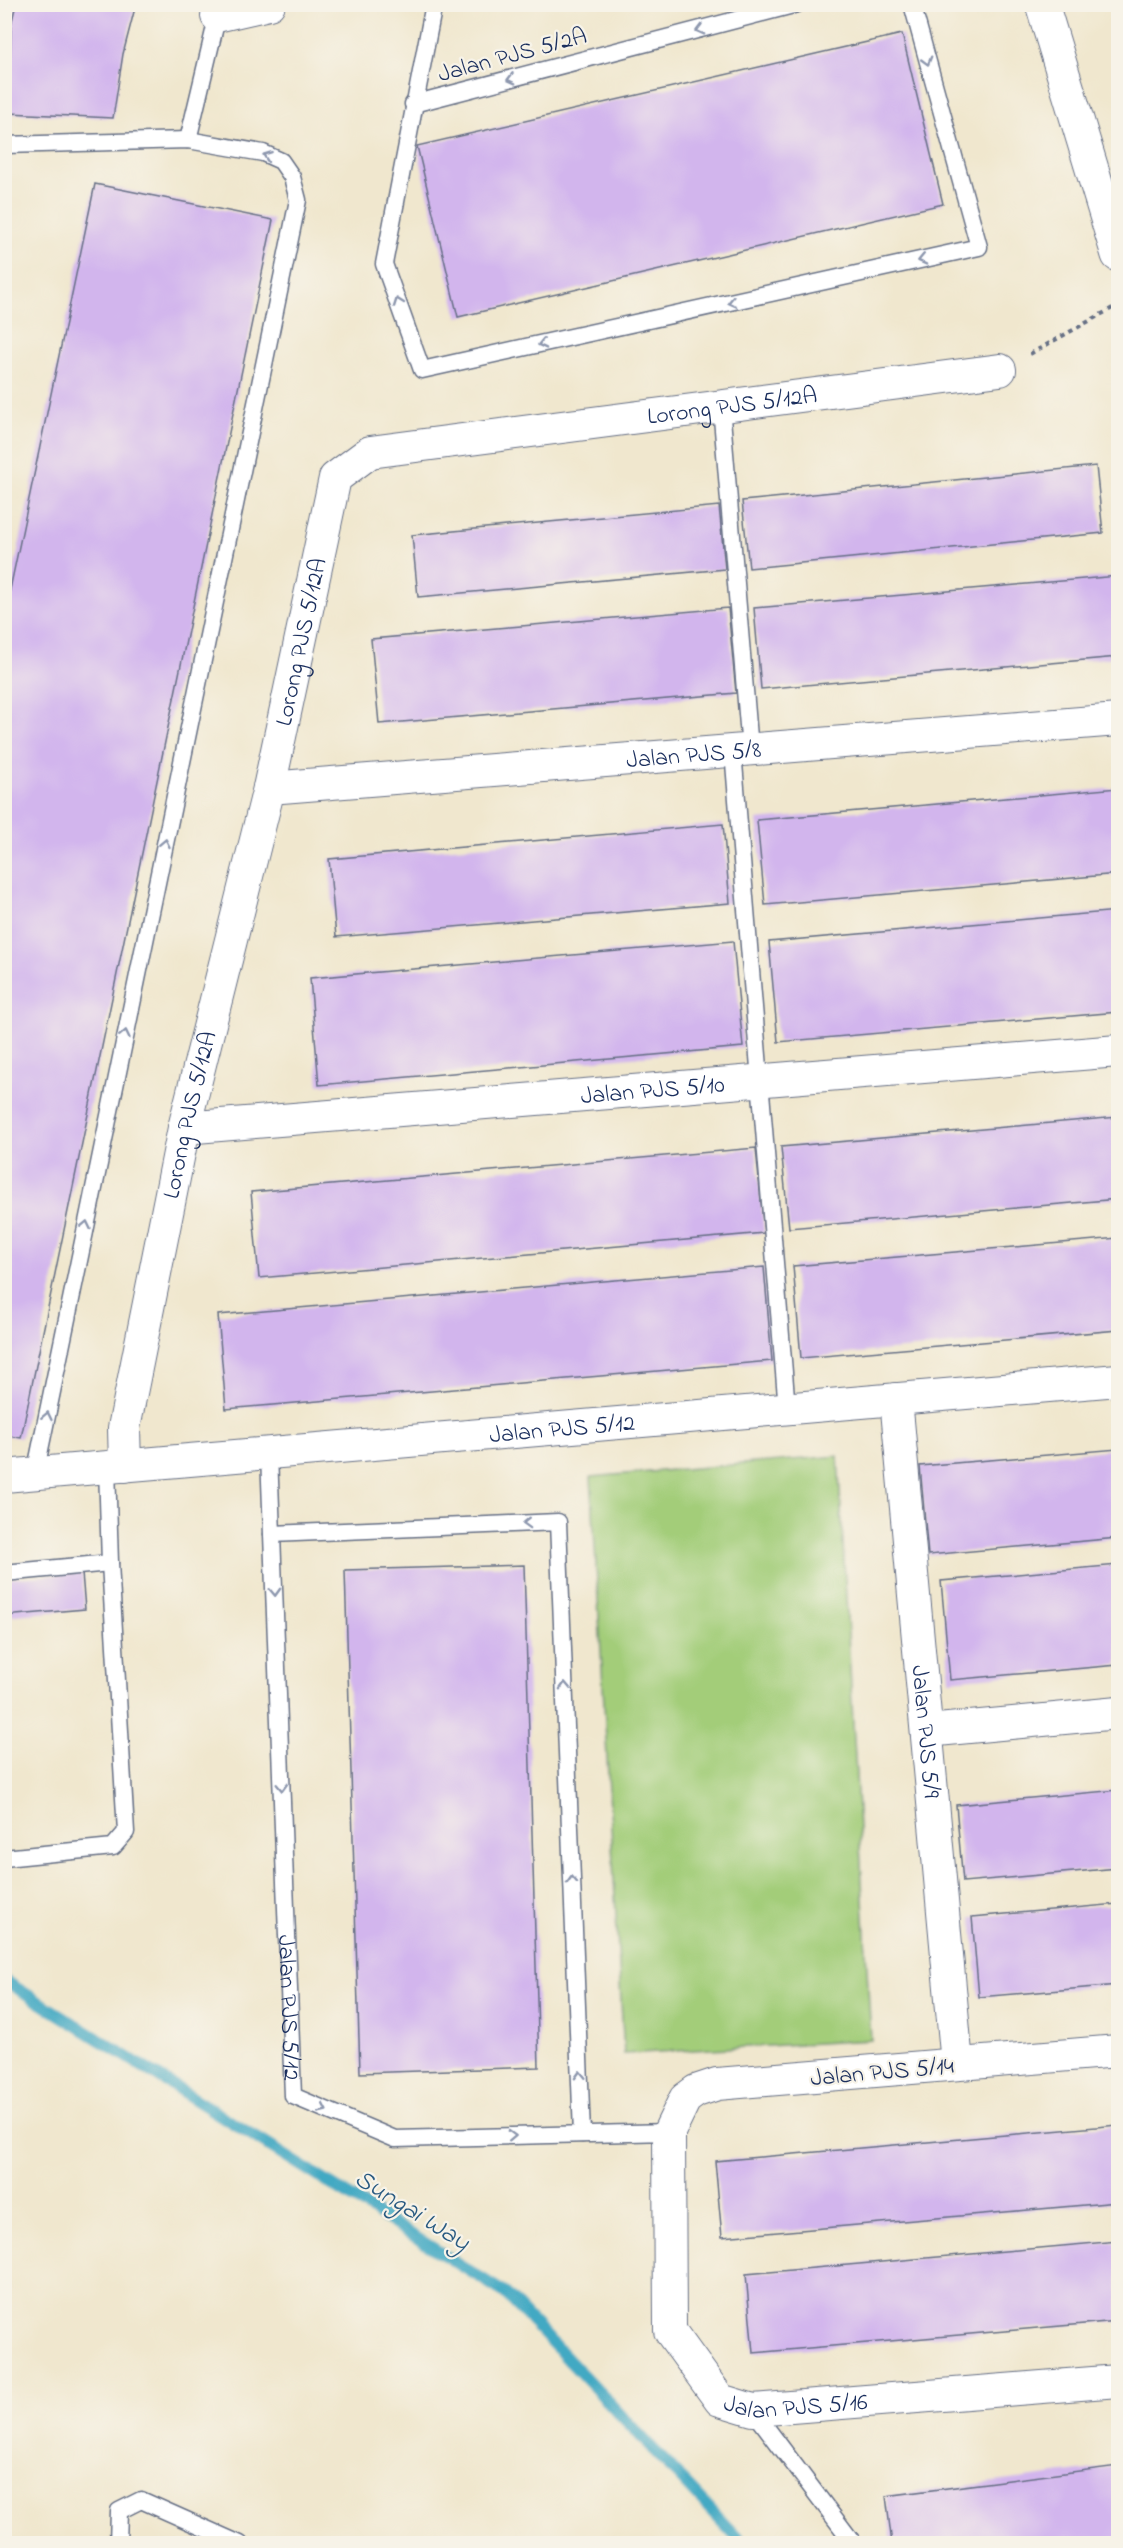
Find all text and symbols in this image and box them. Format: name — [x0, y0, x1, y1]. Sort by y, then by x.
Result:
street label: Jalan PJS 5/2A — [434, 20, 591, 93]
one-way arrow — [695, 22, 705, 35]
one-way arrow — [920, 56, 933, 66]
one-way arrow — [507, 71, 517, 84]
one-way arrow — [262, 150, 273, 163]
one-way arrow — [917, 252, 927, 265]
one-way arrow — [727, 295, 737, 308]
one-way arrow — [392, 297, 405, 308]
one-way arrow — [537, 337, 547, 350]
street label: Lorong PJS 5/12A — [645, 379, 819, 436]
street label: Lorong PJS 5/12A — [268, 555, 338, 730]
street label: Jalan PJS 5/8 — [625, 734, 763, 779]
one-way arrow — [158, 839, 171, 849]
street label: Lorong PJS 5/12A — [155, 1028, 228, 1202]
one-way arrow — [118, 1030, 131, 1040]
street label: Jalan PJS 5/10 — [579, 1069, 726, 1115]
one-way arrow — [79, 1221, 92, 1231]
street label: Jalan PJS 5/12 — [488, 1407, 636, 1454]
one-way arrow — [40, 1412, 53, 1422]
one-way arrow — [522, 1517, 531, 1530]
one-way arrow — [268, 1588, 281, 1597]
street label: Jalan PJS 5/9 — [900, 1664, 948, 1801]
one-way arrow — [558, 1681, 571, 1690]
one-way arrow — [275, 1782, 288, 1791]
one-way arrow — [566, 1876, 579, 1885]
street label: Jalan PJS 5/12 — [267, 1934, 307, 2081]
street label: Jalan PJS 5/14 — [809, 2050, 955, 2097]
one-way arrow — [574, 2071, 586, 2080]
one-way arrow — [316, 2102, 327, 2114]
one-way arrow — [507, 2129, 516, 2142]
water label: Sungai Way — [346, 2161, 477, 2262]
street label: Jalan PJS 5/16 — [719, 2386, 869, 2430]

